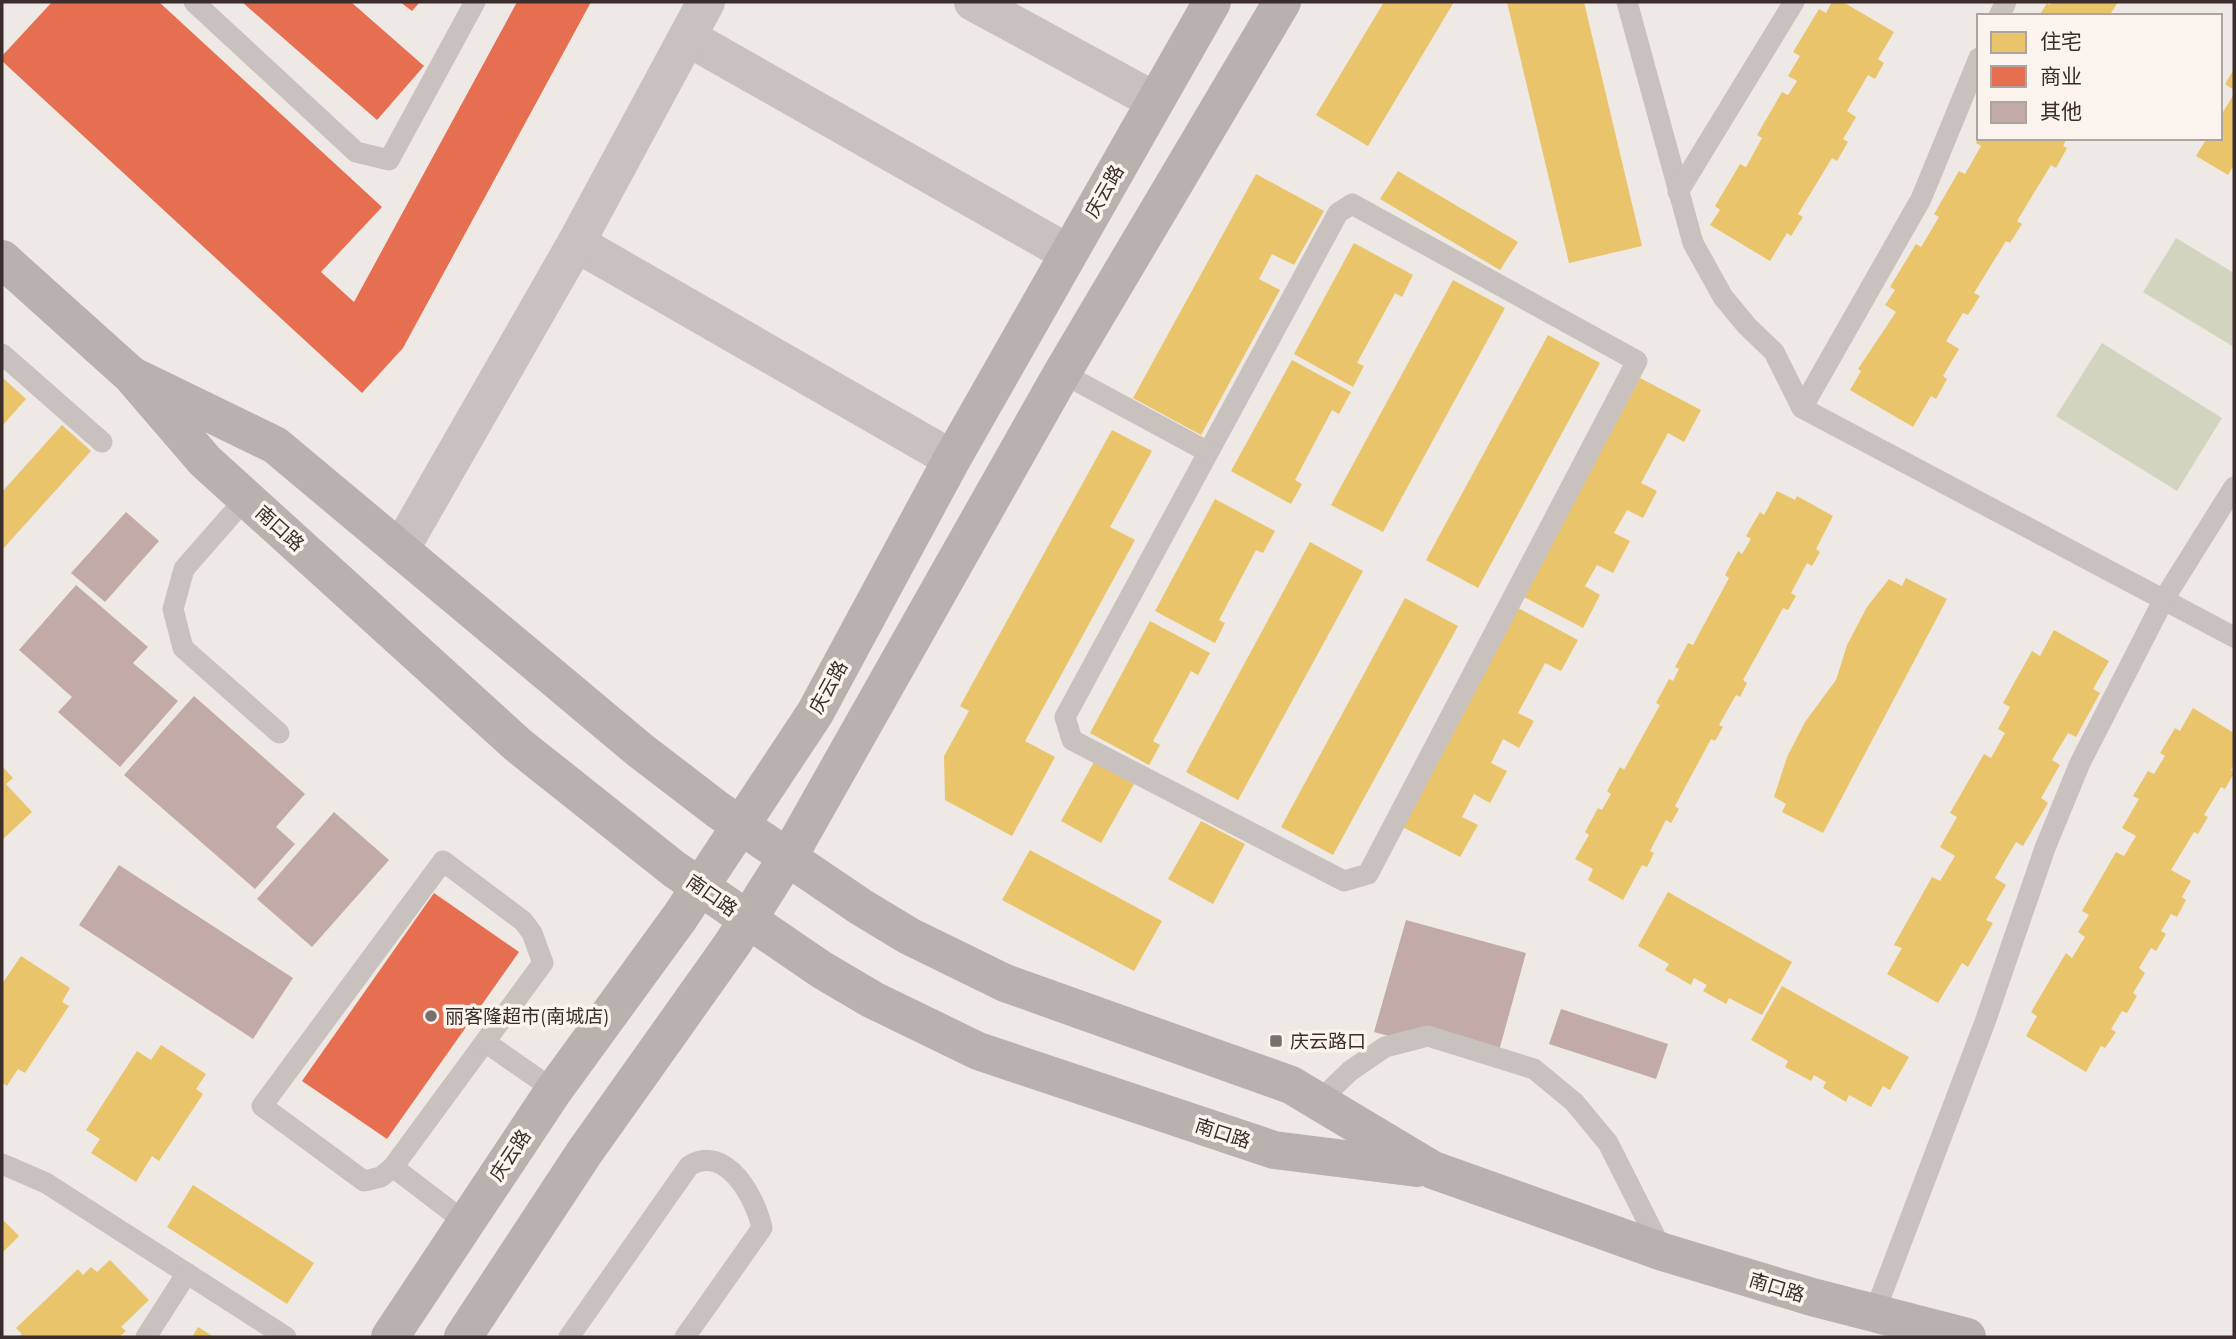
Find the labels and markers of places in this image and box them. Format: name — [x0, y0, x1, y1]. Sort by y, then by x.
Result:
place label: 丽客隆超市(南城店) — [445, 1005, 610, 1028]
marker: 丽客隆超市(南城店) — [423, 1008, 439, 1024]
place label: 庆云路口 — [1290, 1030, 1366, 1053]
marker: 庆云路口 — [1268, 1033, 1284, 1049]

